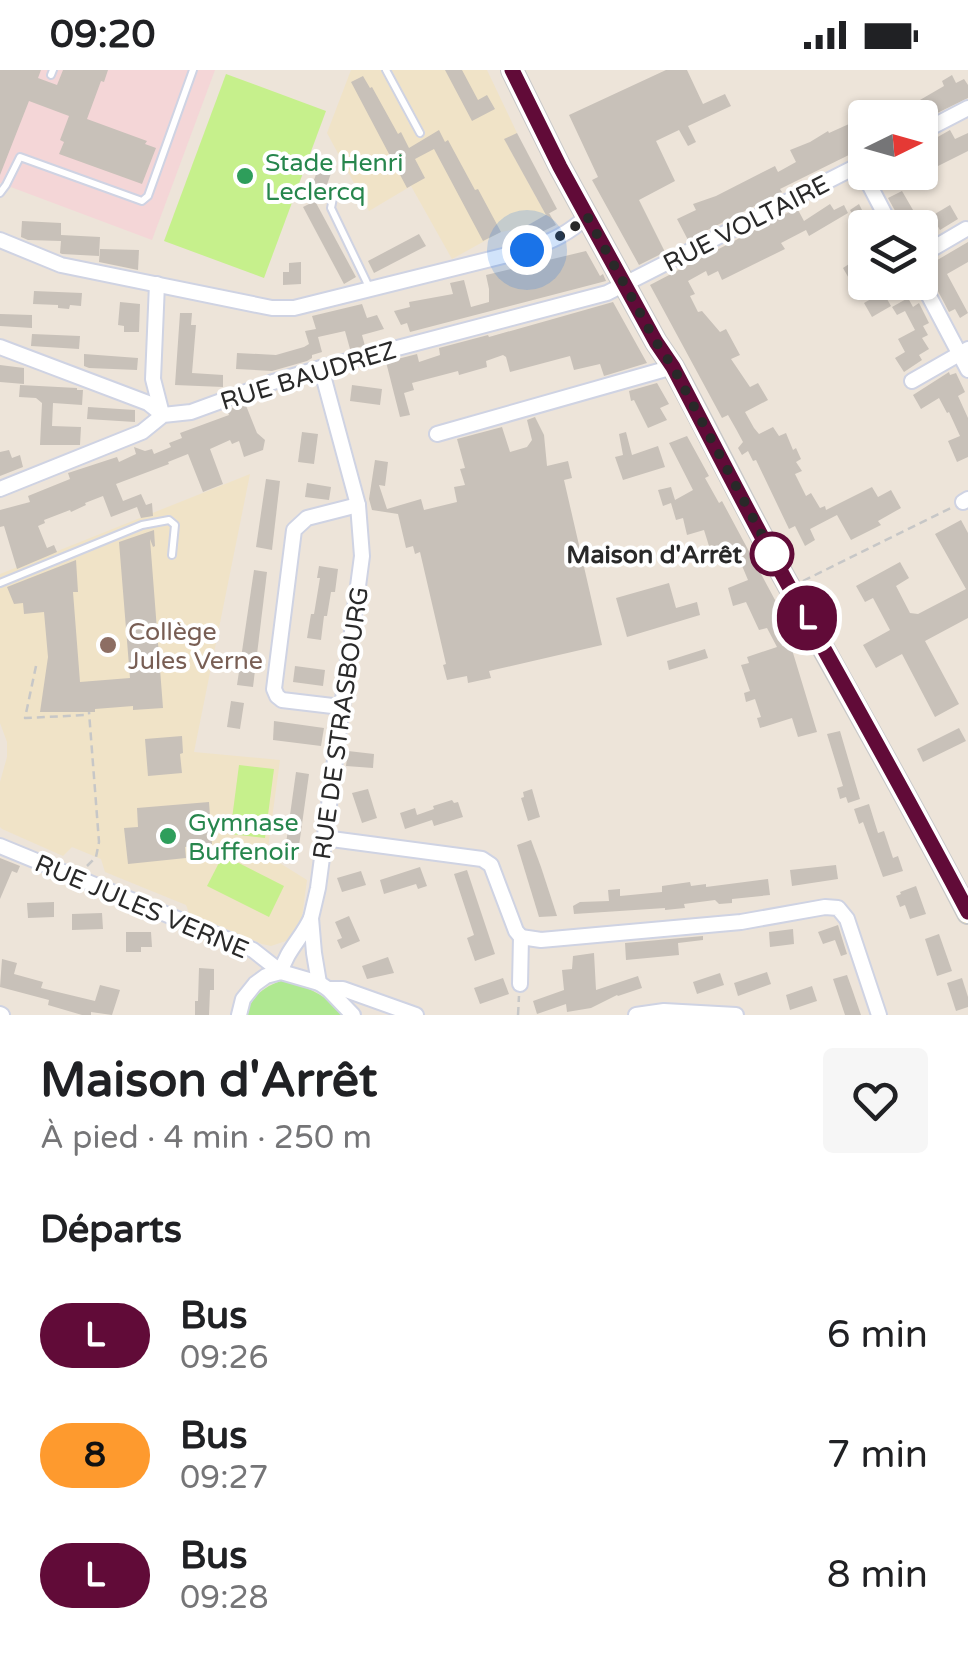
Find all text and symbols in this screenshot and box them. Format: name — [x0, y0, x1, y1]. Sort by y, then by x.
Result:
text: 09:20 — [50, 12, 155, 58]
north arrow — [848, 100, 938, 190]
map controls — [848, 100, 938, 300]
place label: Stade Henri Leclercq — [265, 148, 404, 207]
marker: Stade Henri Leclercq — [234, 165, 256, 187]
street label: RUE VOLTAIRE — [658, 169, 835, 279]
button: layers — [848, 210, 938, 300]
your location — [502, 225, 552, 275]
street label: RUE BAUDREZ — [217, 335, 400, 417]
marker: Maison d'Arrêt — [751, 533, 793, 575]
place label: Maison d'Arrêt — [566, 540, 742, 570]
street label: RUE DE STRASBOURG — [307, 585, 375, 862]
line badge: L — [774, 586, 840, 650]
text: L — [797, 597, 817, 639]
place label: Collège Jules Verne — [128, 617, 263, 676]
marker: Collège Jules Verne — [97, 634, 119, 656]
place label: Gymnase Buffenoir — [188, 808, 300, 867]
marker: Gymnase Buffenoir — [157, 825, 179, 847]
street label: RUE JULES VERNE — [30, 848, 253, 966]
button: heart — [823, 1048, 928, 1153]
text: Maison d'Arrêt — [40, 1052, 377, 1110]
text: À pied · 4 min · 250 m — [40, 1119, 372, 1157]
text: Départs — [40, 1207, 182, 1253]
text: Bus — [180, 1293, 247, 1339]
text: 6 min — [827, 1312, 928, 1358]
text: L — [85, 1314, 105, 1356]
text: 09:26 — [180, 1339, 269, 1377]
text: Bus — [180, 1413, 247, 1459]
text: 7 min — [827, 1432, 928, 1478]
text: 8 — [84, 1434, 106, 1476]
text: 09:27 — [180, 1459, 269, 1497]
text: Bus — [180, 1533, 247, 1579]
text: 8 min — [827, 1552, 928, 1598]
text: L — [85, 1554, 105, 1596]
text: 09:28 — [180, 1579, 269, 1617]

